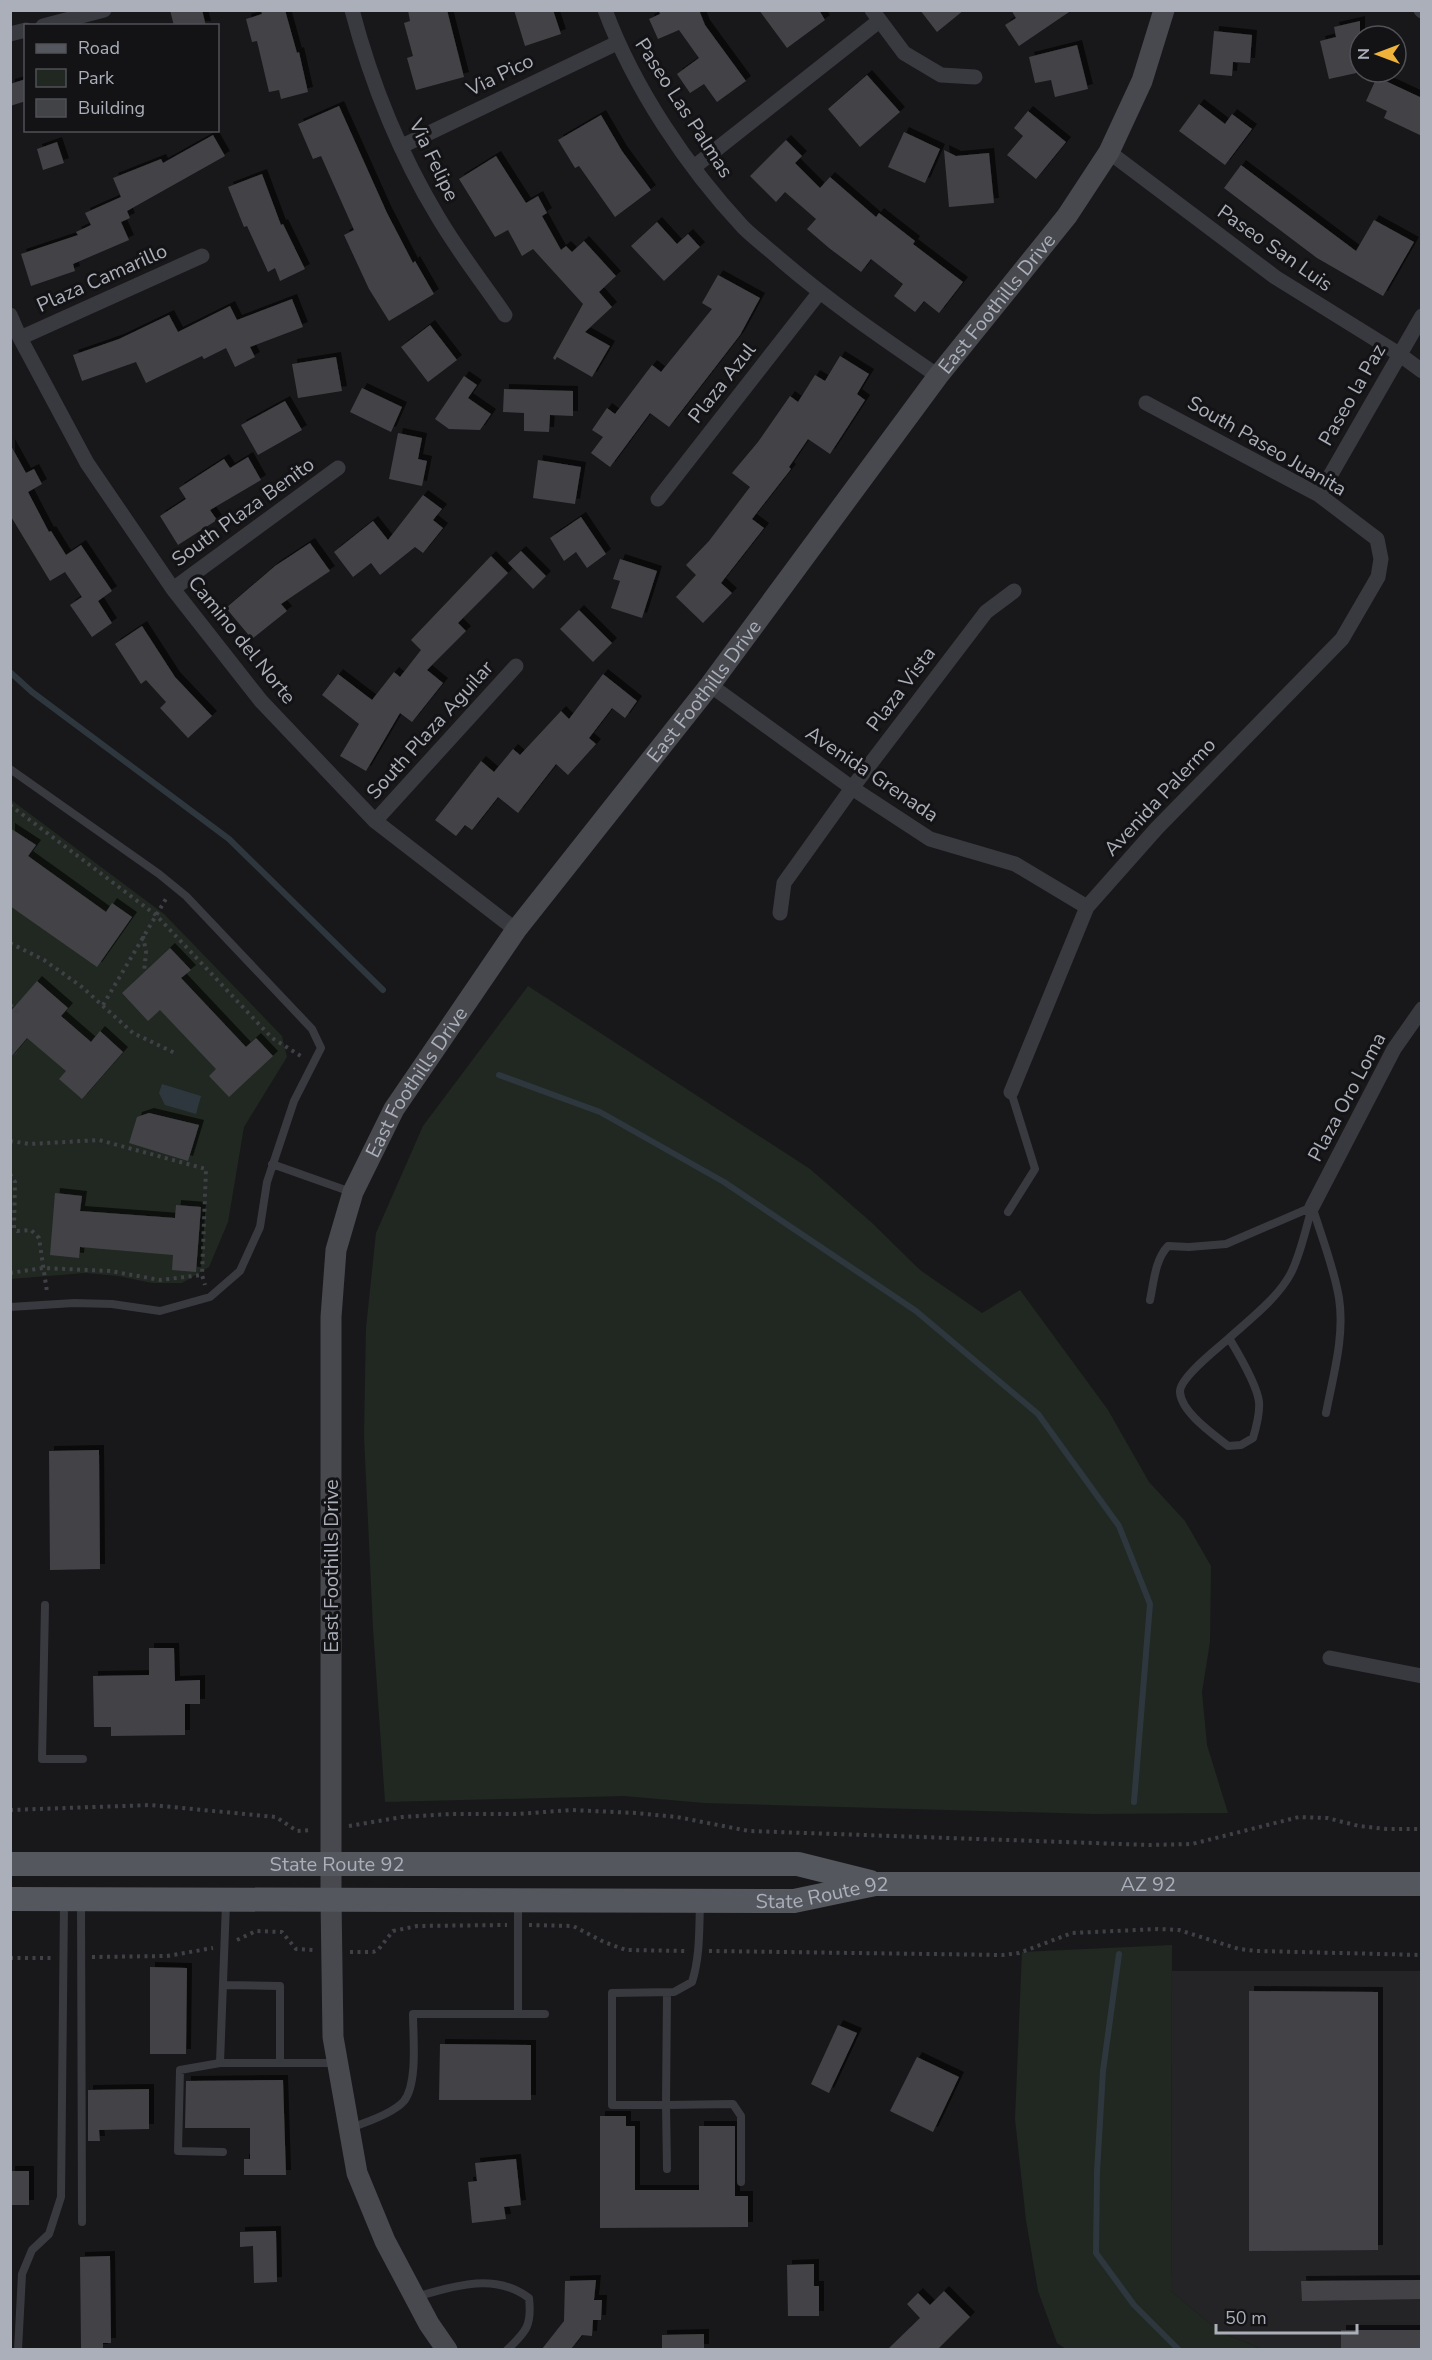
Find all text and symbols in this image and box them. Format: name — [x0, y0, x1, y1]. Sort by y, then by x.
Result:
legend — [24, 24, 219, 132]
north arrow — [1348, 24, 1408, 84]
street label: Paseo Las Palmas — [629, 33, 739, 183]
text: Road — [78, 36, 120, 60]
street label: Via Pico — [461, 47, 538, 103]
text: N — [1353, 48, 1375, 60]
text: Park — [78, 66, 115, 90]
text: Building — [78, 96, 145, 120]
street label: Via Felipe — [402, 114, 465, 206]
street label: Paseo San Luis — [1212, 198, 1338, 298]
street label: East Foothills Drive — [932, 227, 1062, 379]
street label: Plaza Camarillo — [32, 237, 172, 319]
street label: Plaza Azul — [682, 337, 762, 429]
street label: Paseo la Paz — [1312, 339, 1392, 451]
street label: South Paseo Juanita — [1183, 389, 1351, 503]
street label: South Plaza Benito — [166, 451, 320, 573]
street label: Camino del Norte — [182, 570, 302, 710]
street label: East Foothills Drive — [640, 614, 767, 768]
street label: Plaza Vista — [860, 641, 942, 737]
street label: South Plaza Aguilar — [360, 655, 500, 805]
street label: Avenida Grenada — [800, 720, 944, 828]
street label: Avenida Palermo — [1098, 732, 1222, 862]
street label: East Foothills Drive — [359, 1001, 473, 1162]
street label: Plaza Oro Loma — [1302, 1028, 1392, 1166]
street label: East Foothills Drive — [318, 1479, 345, 1653]
street label: State Route 92 — [270, 1851, 404, 1878]
street label: State Route 92 — [756, 1870, 889, 1915]
street label: AZ 92 — [1121, 1871, 1176, 1898]
scale bar — [1216, 2297, 1357, 2335]
text: 50 m — [1225, 2306, 1267, 2330]

